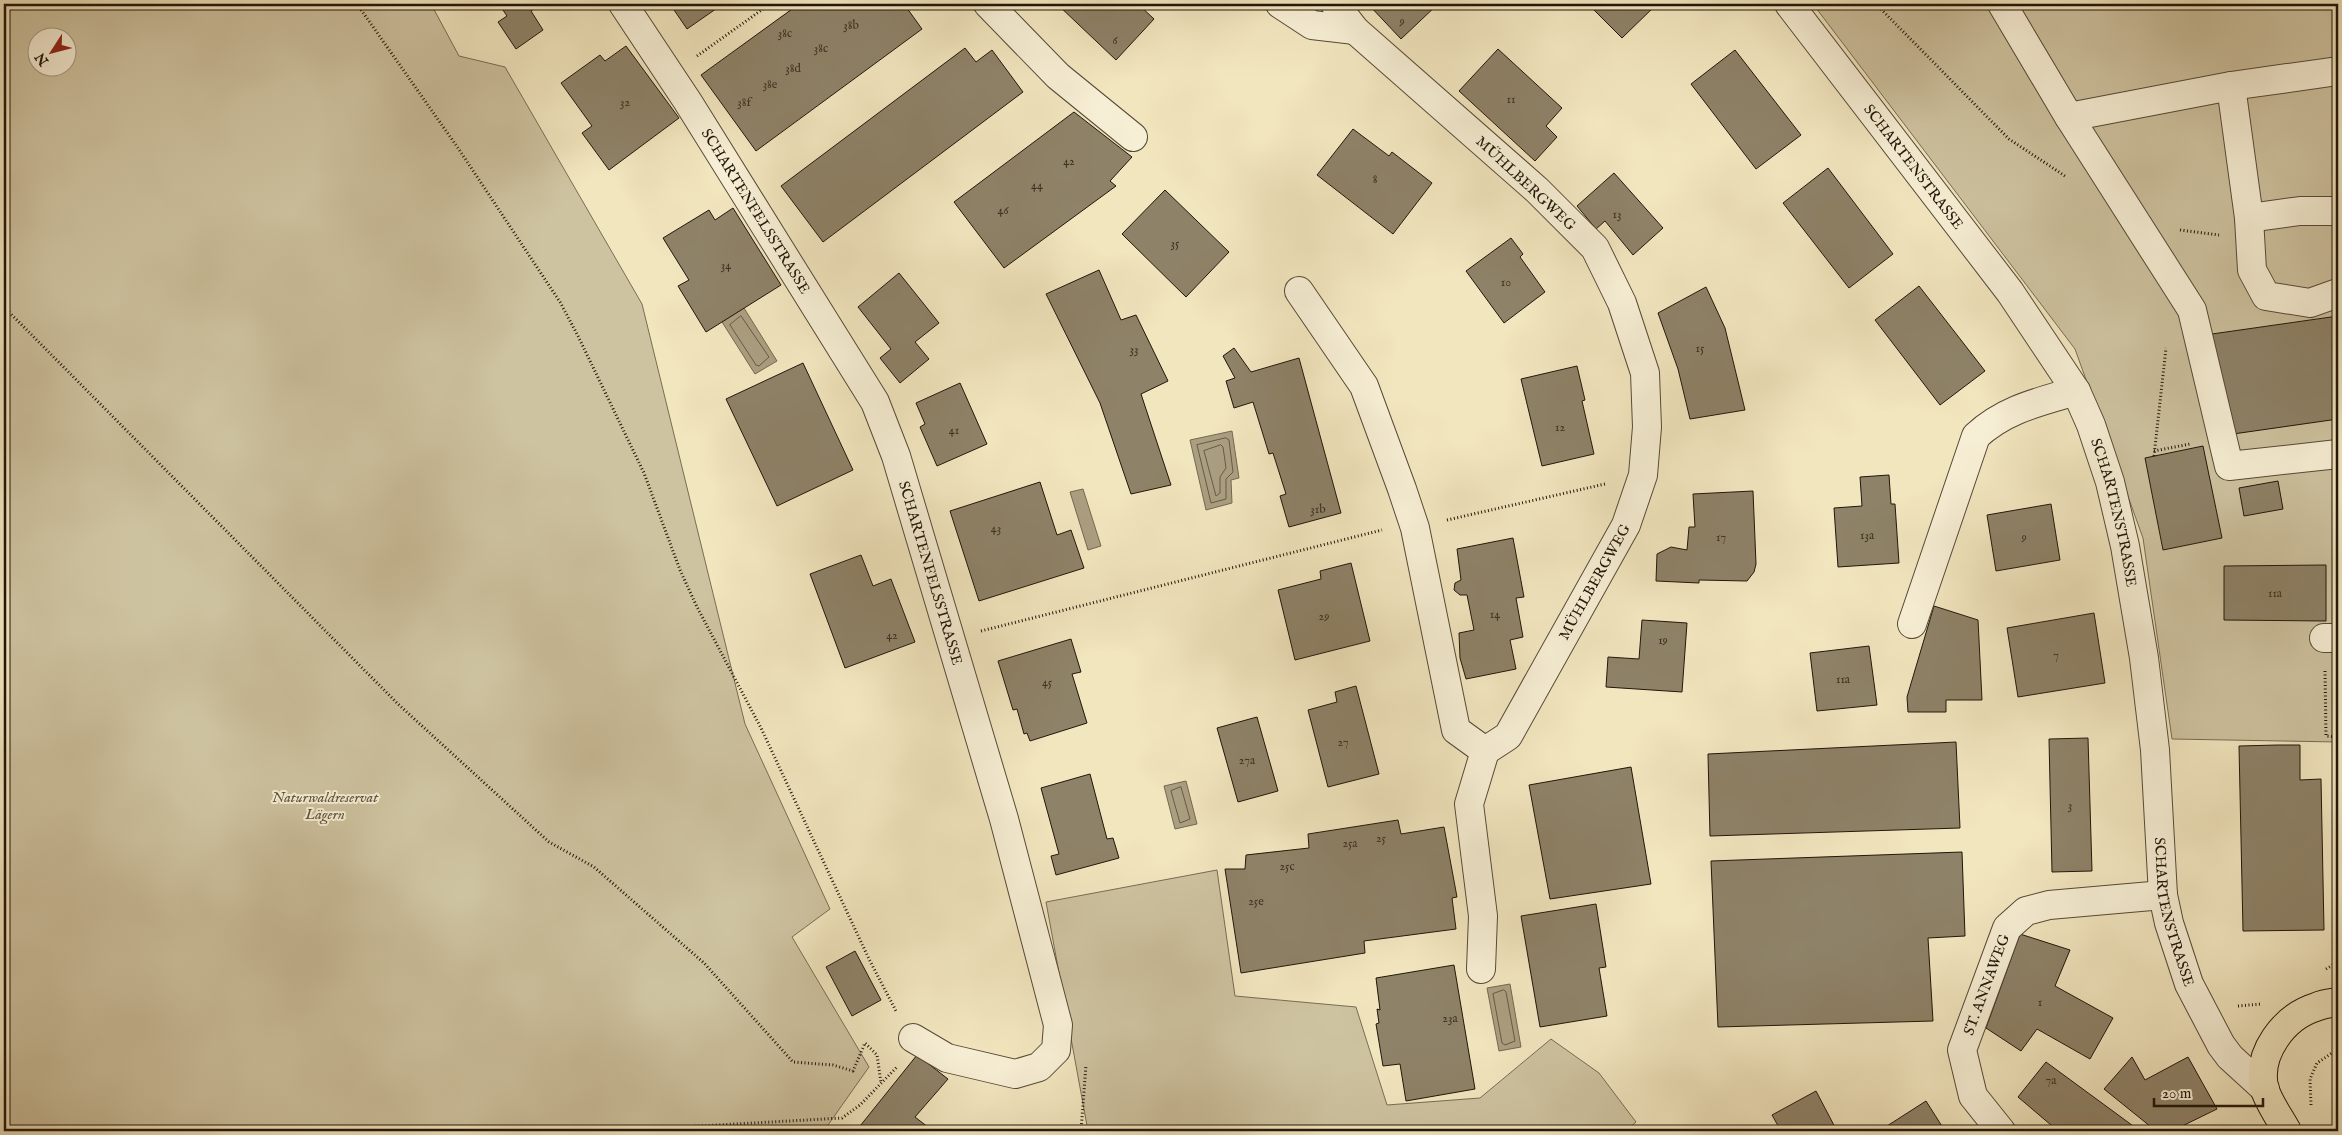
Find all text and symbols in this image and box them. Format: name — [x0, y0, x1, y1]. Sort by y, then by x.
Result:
house number: 9 — [1398, 14, 1405, 29]
house number: 38b — [843, 18, 859, 33]
house number: 38c — [778, 26, 792, 41]
north arrow — [28, 28, 78, 78]
house number: 6 — [1112, 33, 1118, 48]
house number: 38c — [814, 41, 828, 56]
text: N — [31, 49, 54, 70]
house number: 38d — [785, 61, 801, 76]
house number: 38e — [763, 77, 778, 92]
house number: 11 — [1507, 92, 1515, 107]
house number: 32 — [620, 95, 630, 110]
house number: 38f — [737, 95, 753, 110]
street label: SCHARTENSTRASSE — [1859, 101, 1967, 233]
street label: SCHARTENFELSSTRASSE — [697, 125, 814, 297]
street label: MÜHLBERGWEG — [1472, 132, 1580, 235]
house number: 42 — [1063, 154, 1075, 169]
house number: 8 — [1373, 172, 1378, 187]
house number: 44 — [1031, 178, 1043, 193]
house number: 46 — [998, 203, 1009, 218]
house number: 13 — [1613, 207, 1621, 222]
house number: 35 — [1171, 236, 1180, 251]
house number: 34 — [721, 258, 731, 273]
house number: 10 — [1501, 275, 1511, 290]
house number: 15 — [1696, 341, 1705, 356]
house number: 33 — [1130, 342, 1138, 357]
house number: 12 — [1555, 420, 1565, 435]
house number: 41 — [949, 423, 959, 438]
street label: SCHARTENSTRASSE — [2086, 436, 2141, 588]
street label: SCHARTENFELSSTRASSE — [894, 479, 967, 667]
house number: 31b — [1310, 502, 1326, 517]
house number: 43 — [991, 521, 1001, 536]
street label: MÜHLBERGWEG — [1555, 521, 1635, 644]
house number: 13a — [1860, 528, 1875, 543]
house number: 17 — [1716, 530, 1726, 545]
house number: 9 — [2020, 530, 2027, 545]
house number: 11a — [2268, 586, 2283, 601]
house number: 14 — [1490, 607, 1500, 622]
house number: 29 — [1319, 609, 1329, 624]
house number: 42 — [886, 628, 898, 643]
house number: 19 — [1658, 633, 1668, 648]
house number: 7 — [2053, 648, 2059, 663]
house number: 11a — [1836, 672, 1851, 687]
house number: 45 — [1042, 675, 1053, 690]
house number: 27 — [1337, 735, 1349, 750]
house number: 27a — [1239, 753, 1256, 768]
park label: Naturwaldreservat Lägern — [272, 788, 379, 825]
house number: 3 — [2068, 798, 2072, 813]
house number: 25 — [1376, 831, 1387, 846]
house number: 25a — [1342, 836, 1358, 851]
street label: SCHARTENSTRASSE — [2150, 837, 2198, 989]
house number: 25c — [1279, 859, 1295, 874]
house number: 25e — [1248, 894, 1264, 909]
street label: ST. ANNAWEG — [1959, 931, 2014, 1038]
house number: 1 — [2038, 995, 2042, 1010]
house number: 23a — [1442, 1011, 1458, 1026]
house number: 7a — [2046, 1073, 2057, 1088]
scale bar — [2154, 1075, 2263, 1107]
text: 20 m — [2162, 1084, 2192, 1103]

